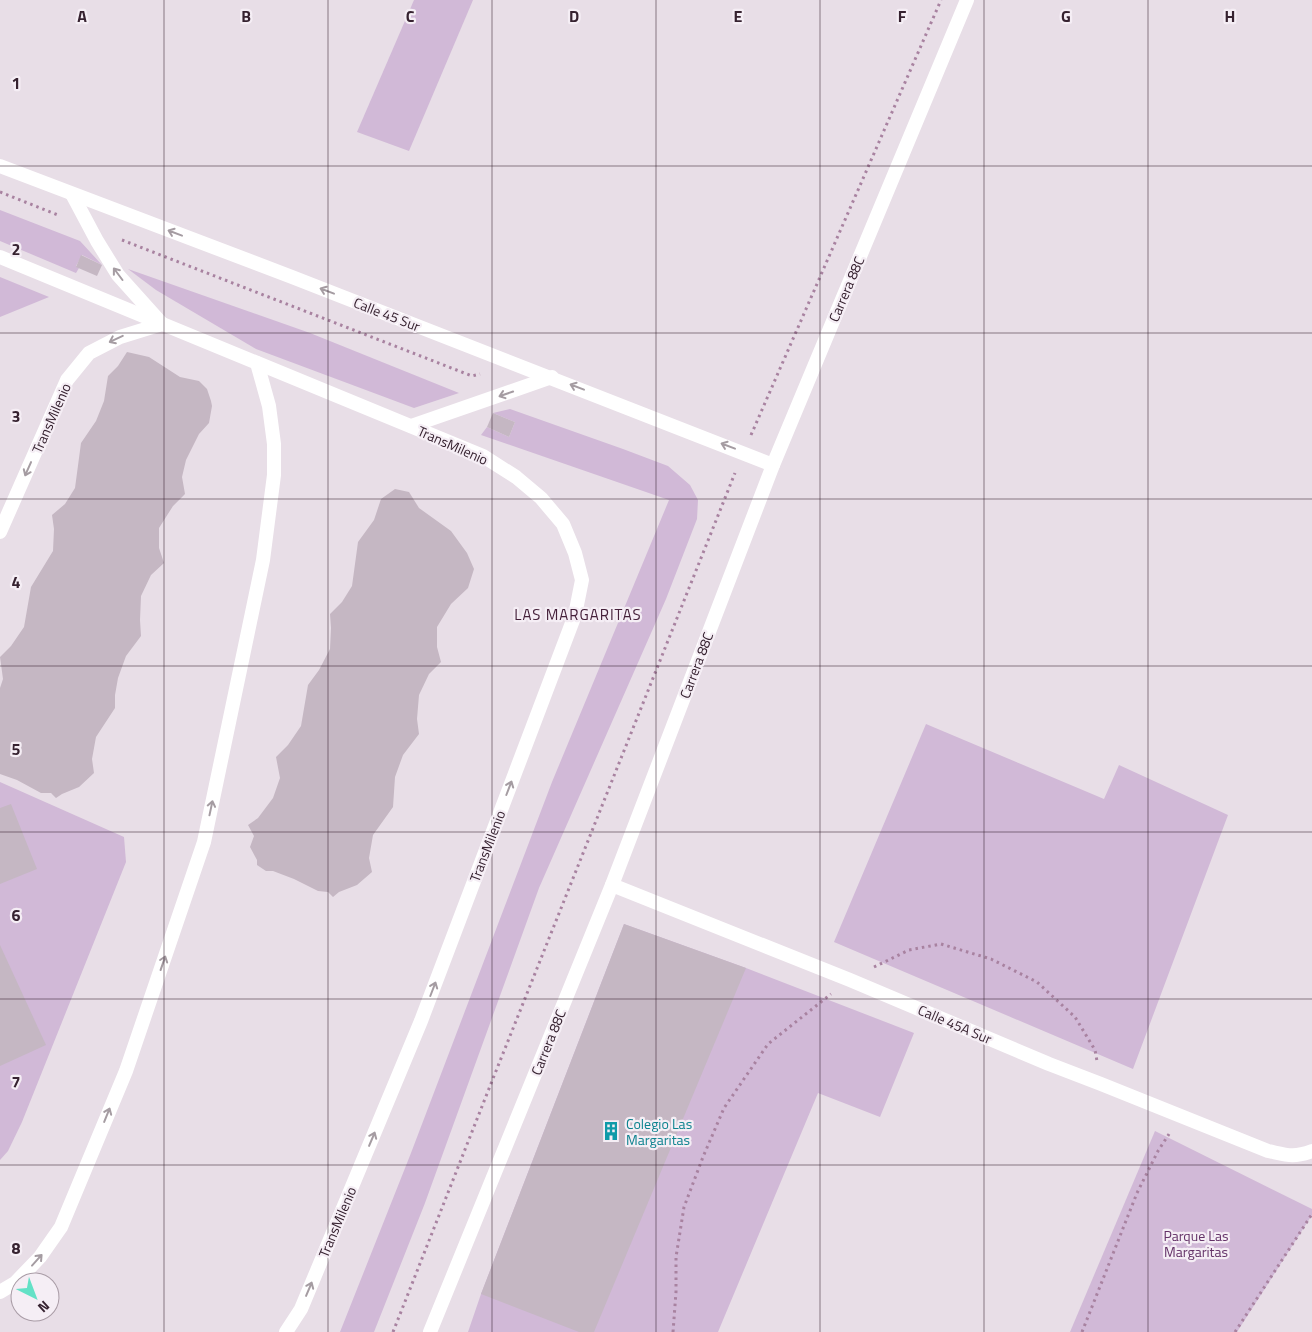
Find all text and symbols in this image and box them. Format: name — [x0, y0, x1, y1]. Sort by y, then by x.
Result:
text: A — [77, 4, 87, 28]
text: B — [241, 4, 251, 28]
text: C — [406, 4, 415, 28]
text: D — [569, 4, 579, 28]
text: E — [734, 4, 743, 28]
text: F — [898, 4, 907, 28]
text: G — [1061, 4, 1071, 28]
text: H — [1225, 4, 1235, 28]
text: 1 — [12, 71, 20, 95]
one-way arrow — [168, 228, 184, 237]
text: 2 — [12, 237, 20, 261]
street label: Carrera 88C — [823, 253, 869, 325]
one-way arrow — [113, 267, 123, 281]
one-way arrow — [320, 285, 335, 294]
street label: Calle 45 Sur — [351, 292, 424, 336]
one-way arrow — [109, 335, 124, 344]
street label: TransMilenio — [26, 379, 76, 457]
one-way arrow — [570, 382, 585, 391]
one-way arrow — [498, 390, 514, 399]
text: 3 — [12, 404, 20, 428]
street label: TransMilenio — [414, 420, 492, 470]
one-way arrow — [721, 441, 736, 450]
one-way arrow — [22, 461, 32, 476]
text: 4 — [12, 570, 21, 594]
district label: LAS MARGARITAS — [514, 603, 642, 626]
street label: Carrera 88C — [674, 628, 718, 701]
text: 5 — [12, 737, 21, 761]
one-way arrow — [505, 781, 515, 796]
one-way arrow — [207, 800, 216, 816]
street label: TransMilenio — [464, 807, 510, 885]
text: 6 — [12, 903, 21, 927]
one-way arrow — [159, 955, 168, 971]
one-way arrow — [429, 982, 438, 997]
street label: Calle 45A Sur — [915, 999, 995, 1049]
street label: Carrera 88C — [525, 1006, 571, 1078]
text: 7 — [12, 1070, 20, 1094]
one-way arrow — [103, 1108, 113, 1123]
place label: Colegio Las Margaritas — [626, 1113, 692, 1150]
building icon: Colegio Las Margaritas — [600, 1120, 622, 1142]
one-way arrow — [367, 1132, 377, 1147]
street label: TransMilenio — [313, 1183, 361, 1261]
park label: Parque Las Margaritas — [1163, 1225, 1229, 1262]
text: 8 — [12, 1236, 21, 1260]
one-way arrow — [31, 1254, 42, 1267]
north arrow — [10, 1272, 60, 1322]
one-way arrow — [306, 1282, 315, 1297]
text: N — [33, 1296, 55, 1318]

